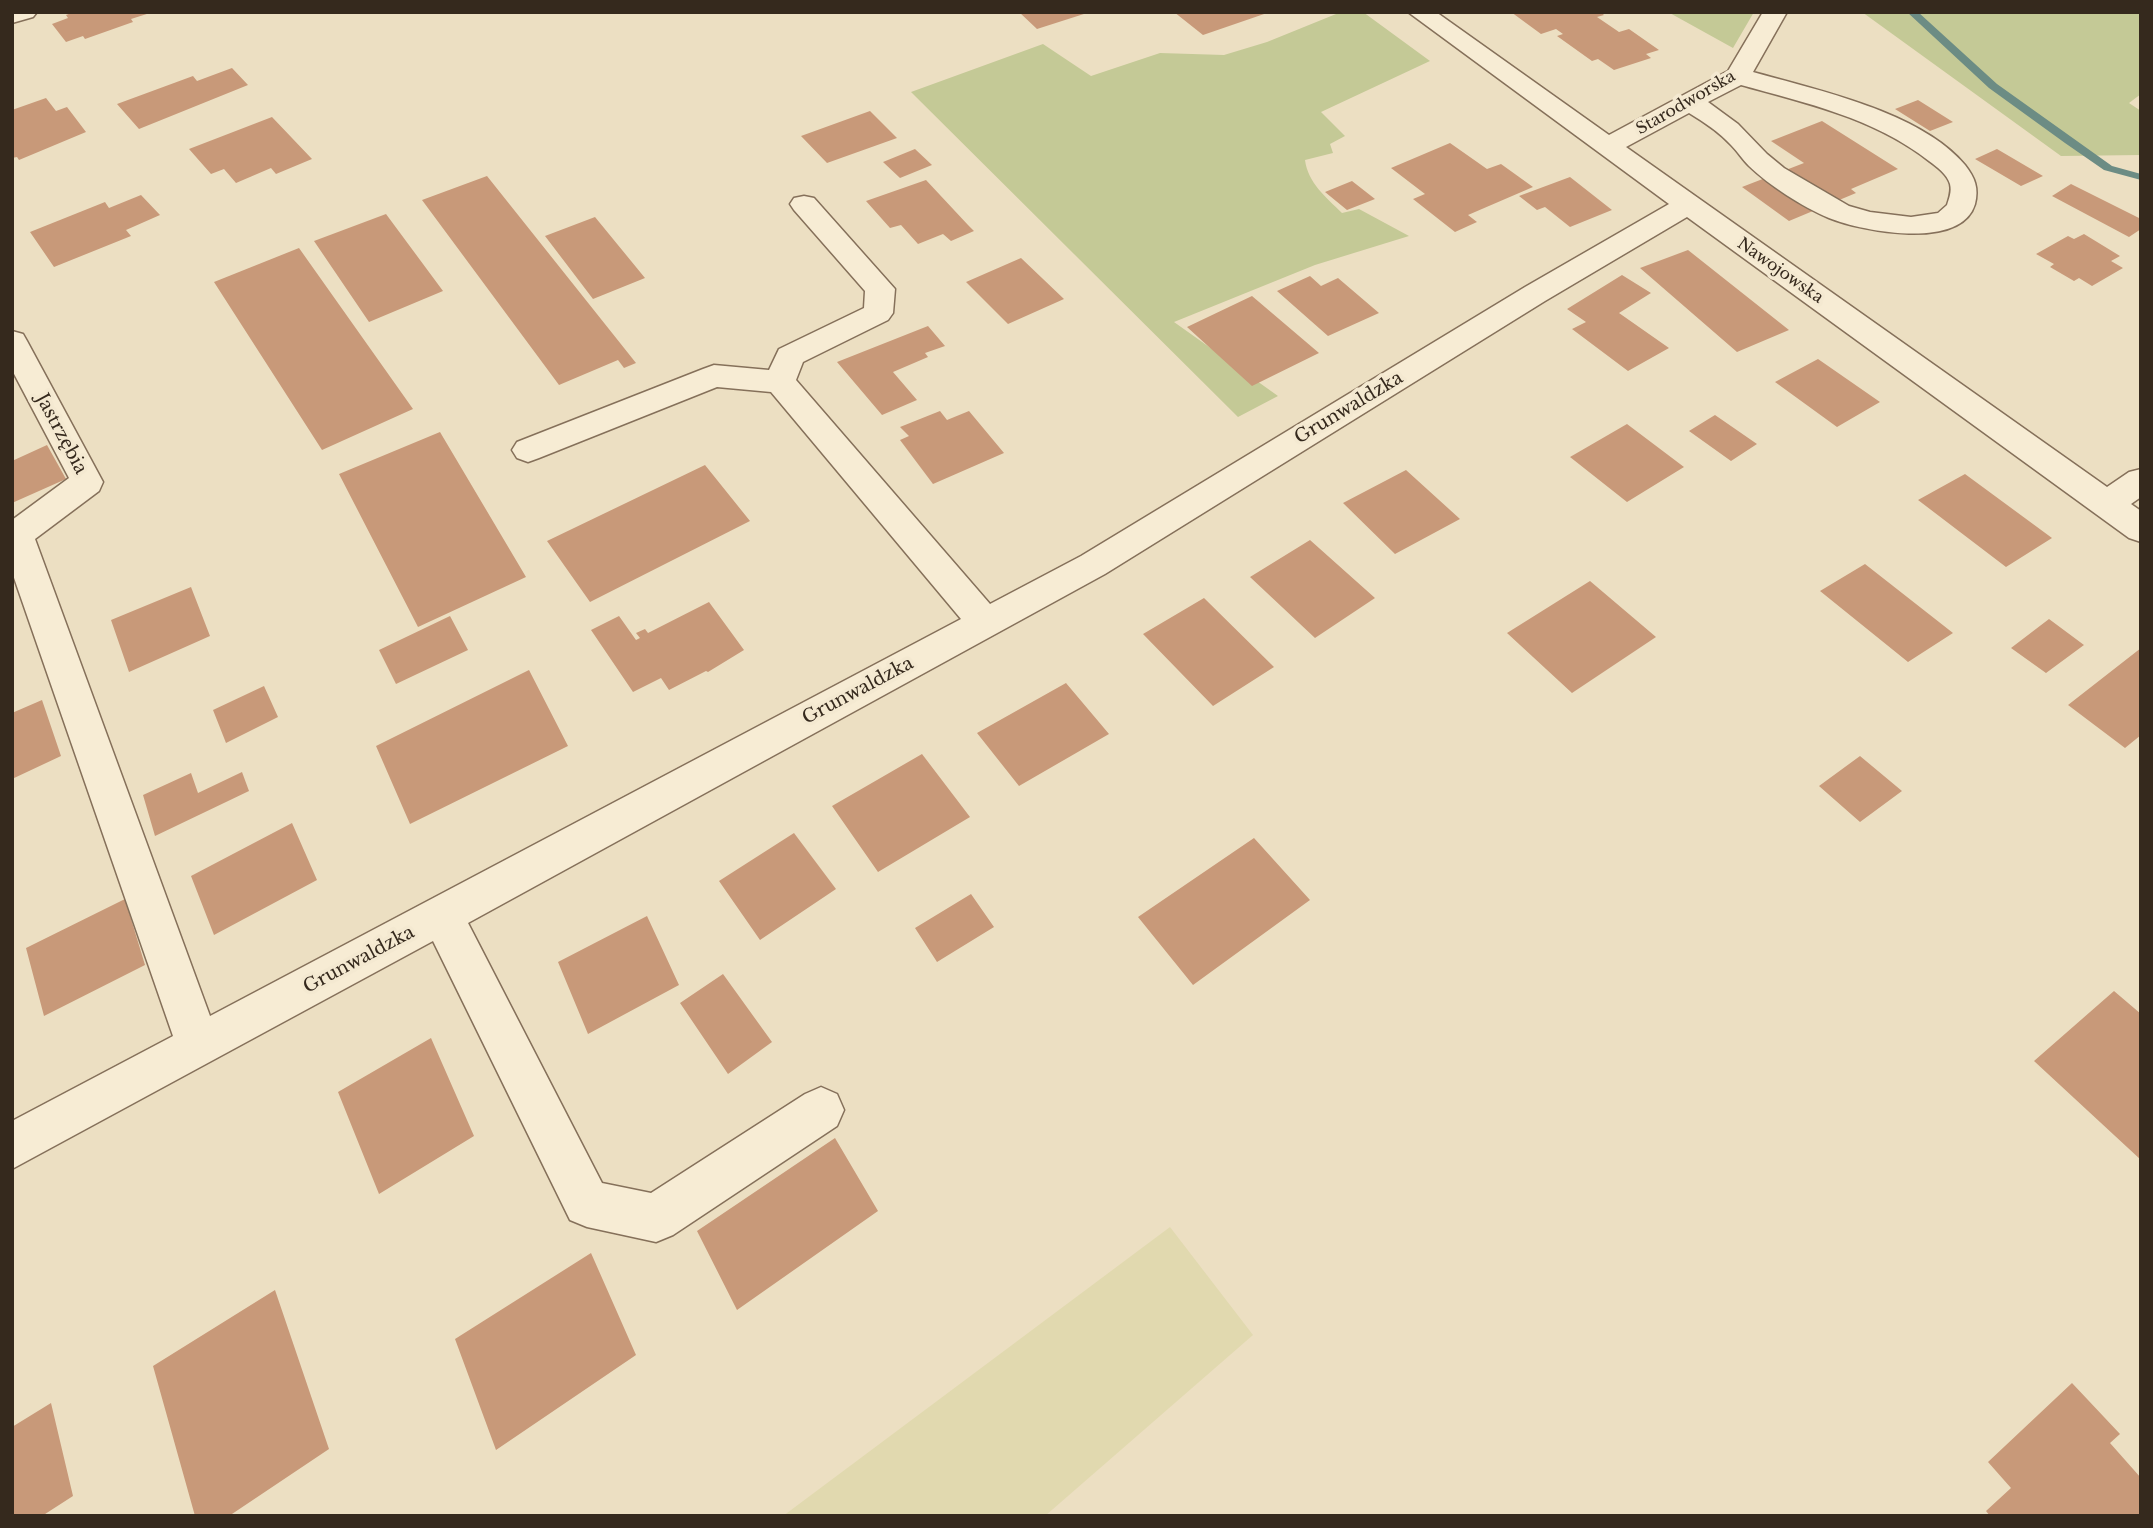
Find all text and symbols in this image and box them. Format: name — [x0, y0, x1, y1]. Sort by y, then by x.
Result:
street label: Starodworska — [1633, 67, 1739, 139]
street label: Nawojowska — [1733, 234, 1827, 308]
street label: Grunwaldzka — [1291, 367, 1407, 449]
street label: Jastrzębia — [31, 390, 91, 478]
street label: Grunwaldzka — [799, 653, 917, 729]
street label: Grunwaldzka — [300, 922, 418, 998]

